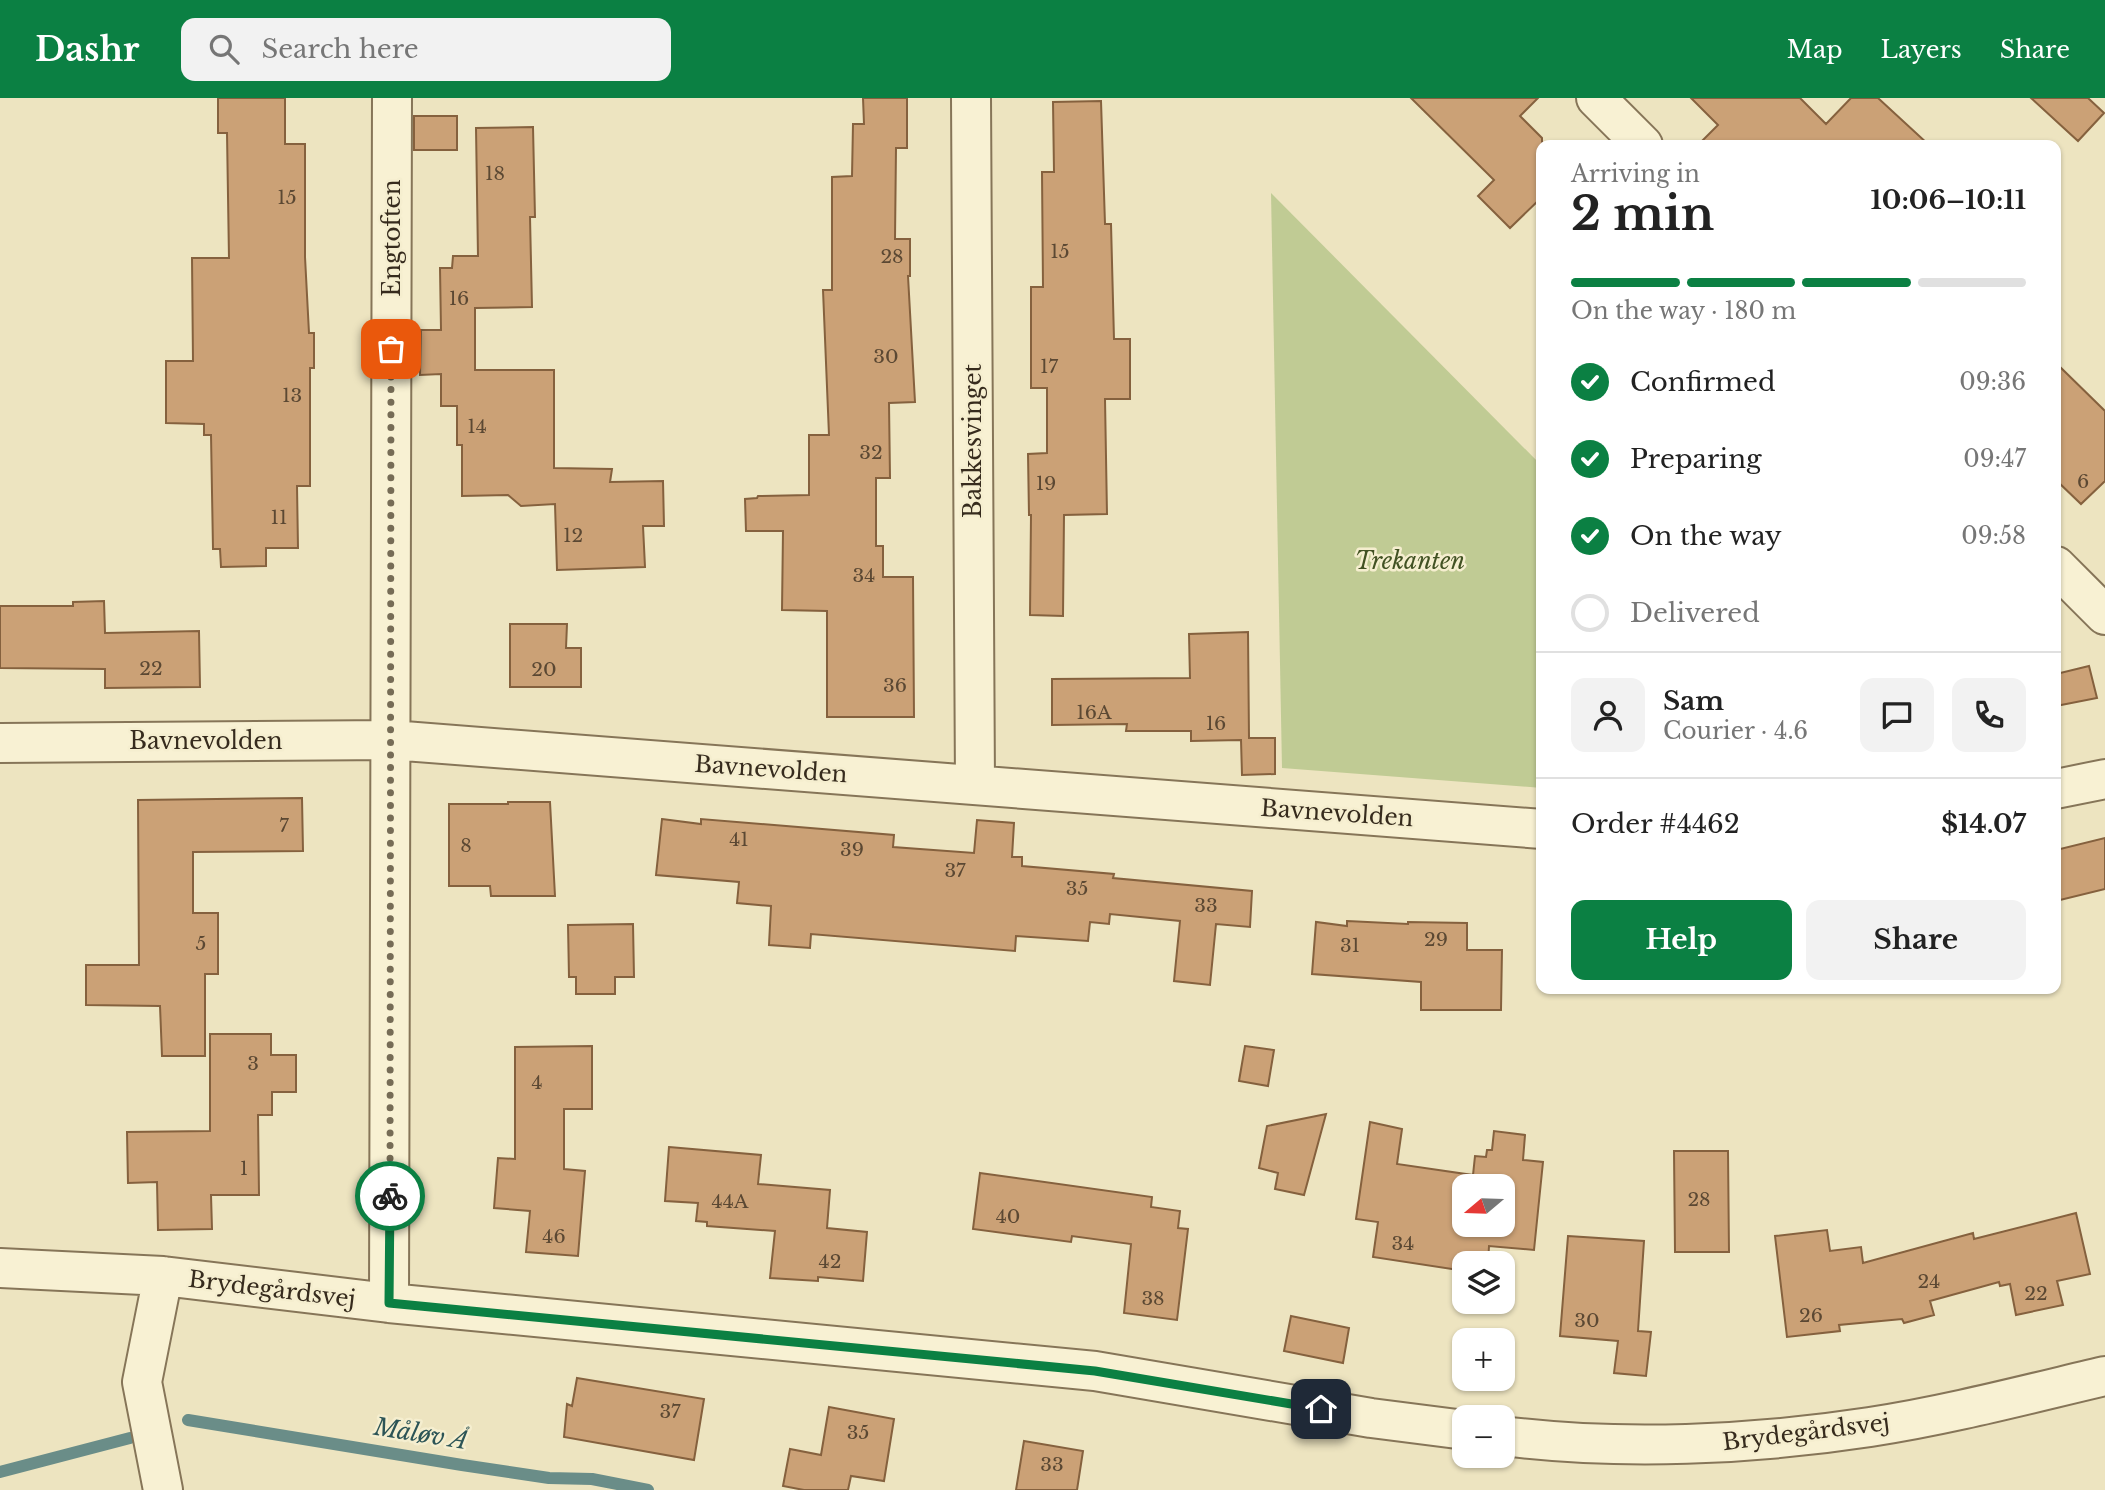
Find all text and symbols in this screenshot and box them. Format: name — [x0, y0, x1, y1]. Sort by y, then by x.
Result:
search box — [181, 18, 671, 81]
text: Dashr — [35, 29, 139, 70]
icon: search — [205, 30, 243, 68]
text: Search here — [261, 33, 419, 65]
text: Map — [1787, 35, 1843, 64]
text: Layers — [1881, 35, 1962, 64]
text: Share — [2000, 35, 2070, 64]
text: Arriving in — [1571, 160, 1700, 188]
house number: 18 — [485, 162, 505, 185]
street label: Engtoften — [378, 179, 406, 297]
text: 10:06–10:11 — [1870, 184, 2026, 216]
text: 2 min — [1571, 185, 1714, 242]
house number: 15 — [277, 186, 297, 209]
house number: 15 — [1050, 240, 1070, 263]
house number: 28 — [880, 245, 904, 268]
house number: 16 — [449, 287, 469, 310]
text: On the way · 180 m — [1571, 297, 1796, 325]
pin — [361, 319, 421, 379]
icon: bag — [372, 330, 410, 368]
house number: 30 — [873, 345, 899, 368]
house number: 17 — [1040, 355, 1058, 378]
street label: Bakkesvinget — [959, 363, 987, 518]
icon: check — [1571, 363, 1609, 401]
text: Confirmed — [1630, 366, 1775, 398]
text: 09:36 — [1959, 368, 2026, 396]
house number: 13 — [282, 384, 302, 407]
house number: 14 — [467, 415, 487, 438]
icon: check — [1571, 440, 1609, 478]
house number: 32 — [859, 441, 883, 464]
text: Preparing — [1630, 443, 1762, 475]
text: 09:47 — [1963, 445, 2026, 473]
house number: 6 — [2077, 470, 2089, 493]
house number: 19 — [1036, 472, 1056, 495]
house number: 11 — [271, 506, 287, 529]
icon: check — [1571, 517, 1609, 555]
text: On the way — [1630, 520, 1782, 552]
text: 09:58 — [1961, 522, 2026, 550]
house number: 12 — [563, 524, 583, 547]
park label: Trekanten — [1355, 547, 1465, 575]
house number: 34 — [853, 564, 875, 587]
text: Delivered — [1630, 597, 1760, 629]
house number: 22 — [139, 657, 163, 680]
house number: 20 — [531, 658, 557, 681]
house number: 36 — [883, 674, 907, 697]
button: person — [1571, 678, 1645, 752]
button: chat — [1860, 678, 1934, 752]
button: phone — [1952, 678, 2026, 752]
text: Sam — [1663, 685, 1724, 717]
house number: 16A — [1076, 701, 1112, 724]
house number: 16 — [1206, 712, 1226, 735]
text: Courier · 4.6 — [1663, 717, 1808, 745]
street label: Bavnevolden — [129, 727, 283, 755]
street label: Bavnevolden — [694, 750, 849, 788]
street label: Bavnevolden — [1260, 794, 1415, 832]
text: Order #4462 — [1571, 808, 1740, 840]
text: $14.07 — [1941, 808, 2026, 840]
house number: 7 — [279, 814, 289, 837]
house number: 41 — [729, 828, 749, 851]
house number: 8 — [460, 834, 472, 857]
house number: 39 — [840, 838, 864, 861]
house number: 37 — [944, 859, 966, 882]
house number: 35 — [1066, 877, 1088, 900]
house number: 33 — [1194, 894, 1218, 917]
button: Help — [1571, 900, 1792, 980]
button: Share — [1806, 900, 2026, 980]
house number: 29 — [1424, 928, 1448, 951]
house number: 5 — [196, 932, 206, 955]
house number: 31 — [1340, 934, 1360, 957]
house number: 3 — [247, 1052, 259, 1075]
house number: 4 — [531, 1071, 543, 1094]
house number: 1 — [240, 1157, 248, 1180]
courier — [355, 1161, 425, 1231]
north arrow — [1452, 1174, 1516, 1237]
map controls — [1452, 1174, 1515, 1468]
icon: bike — [371, 1177, 409, 1215]
house number: 28 — [1687, 1188, 1711, 1211]
house number: 44A — [712, 1190, 749, 1213]
house number: 40 — [996, 1205, 1020, 1228]
house number: 46 — [542, 1225, 566, 1248]
house number: 34 — [1392, 1232, 1414, 1255]
house number: 42 — [819, 1250, 841, 1273]
button: layers — [1452, 1251, 1515, 1314]
street label: Brydegårdsvej — [187, 1265, 357, 1313]
house number: 24 — [1918, 1270, 1940, 1293]
house number: 22 — [2024, 1282, 2048, 1305]
house number: 38 — [1141, 1287, 1165, 1310]
house number: 26 — [1799, 1304, 1823, 1327]
house number: 30 — [1574, 1309, 1600, 1332]
button: + — [1452, 1328, 1515, 1391]
pin — [1291, 1379, 1351, 1439]
icon: home — [1302, 1390, 1340, 1428]
house number: 37 — [659, 1400, 681, 1423]
button: − — [1452, 1405, 1515, 1468]
street label: Brydegårdsvej — [1721, 1408, 1891, 1456]
water label: Måløv Å — [371, 1412, 470, 1455]
house number: 35 — [847, 1421, 869, 1444]
house number: 33 — [1040, 1453, 1064, 1476]

